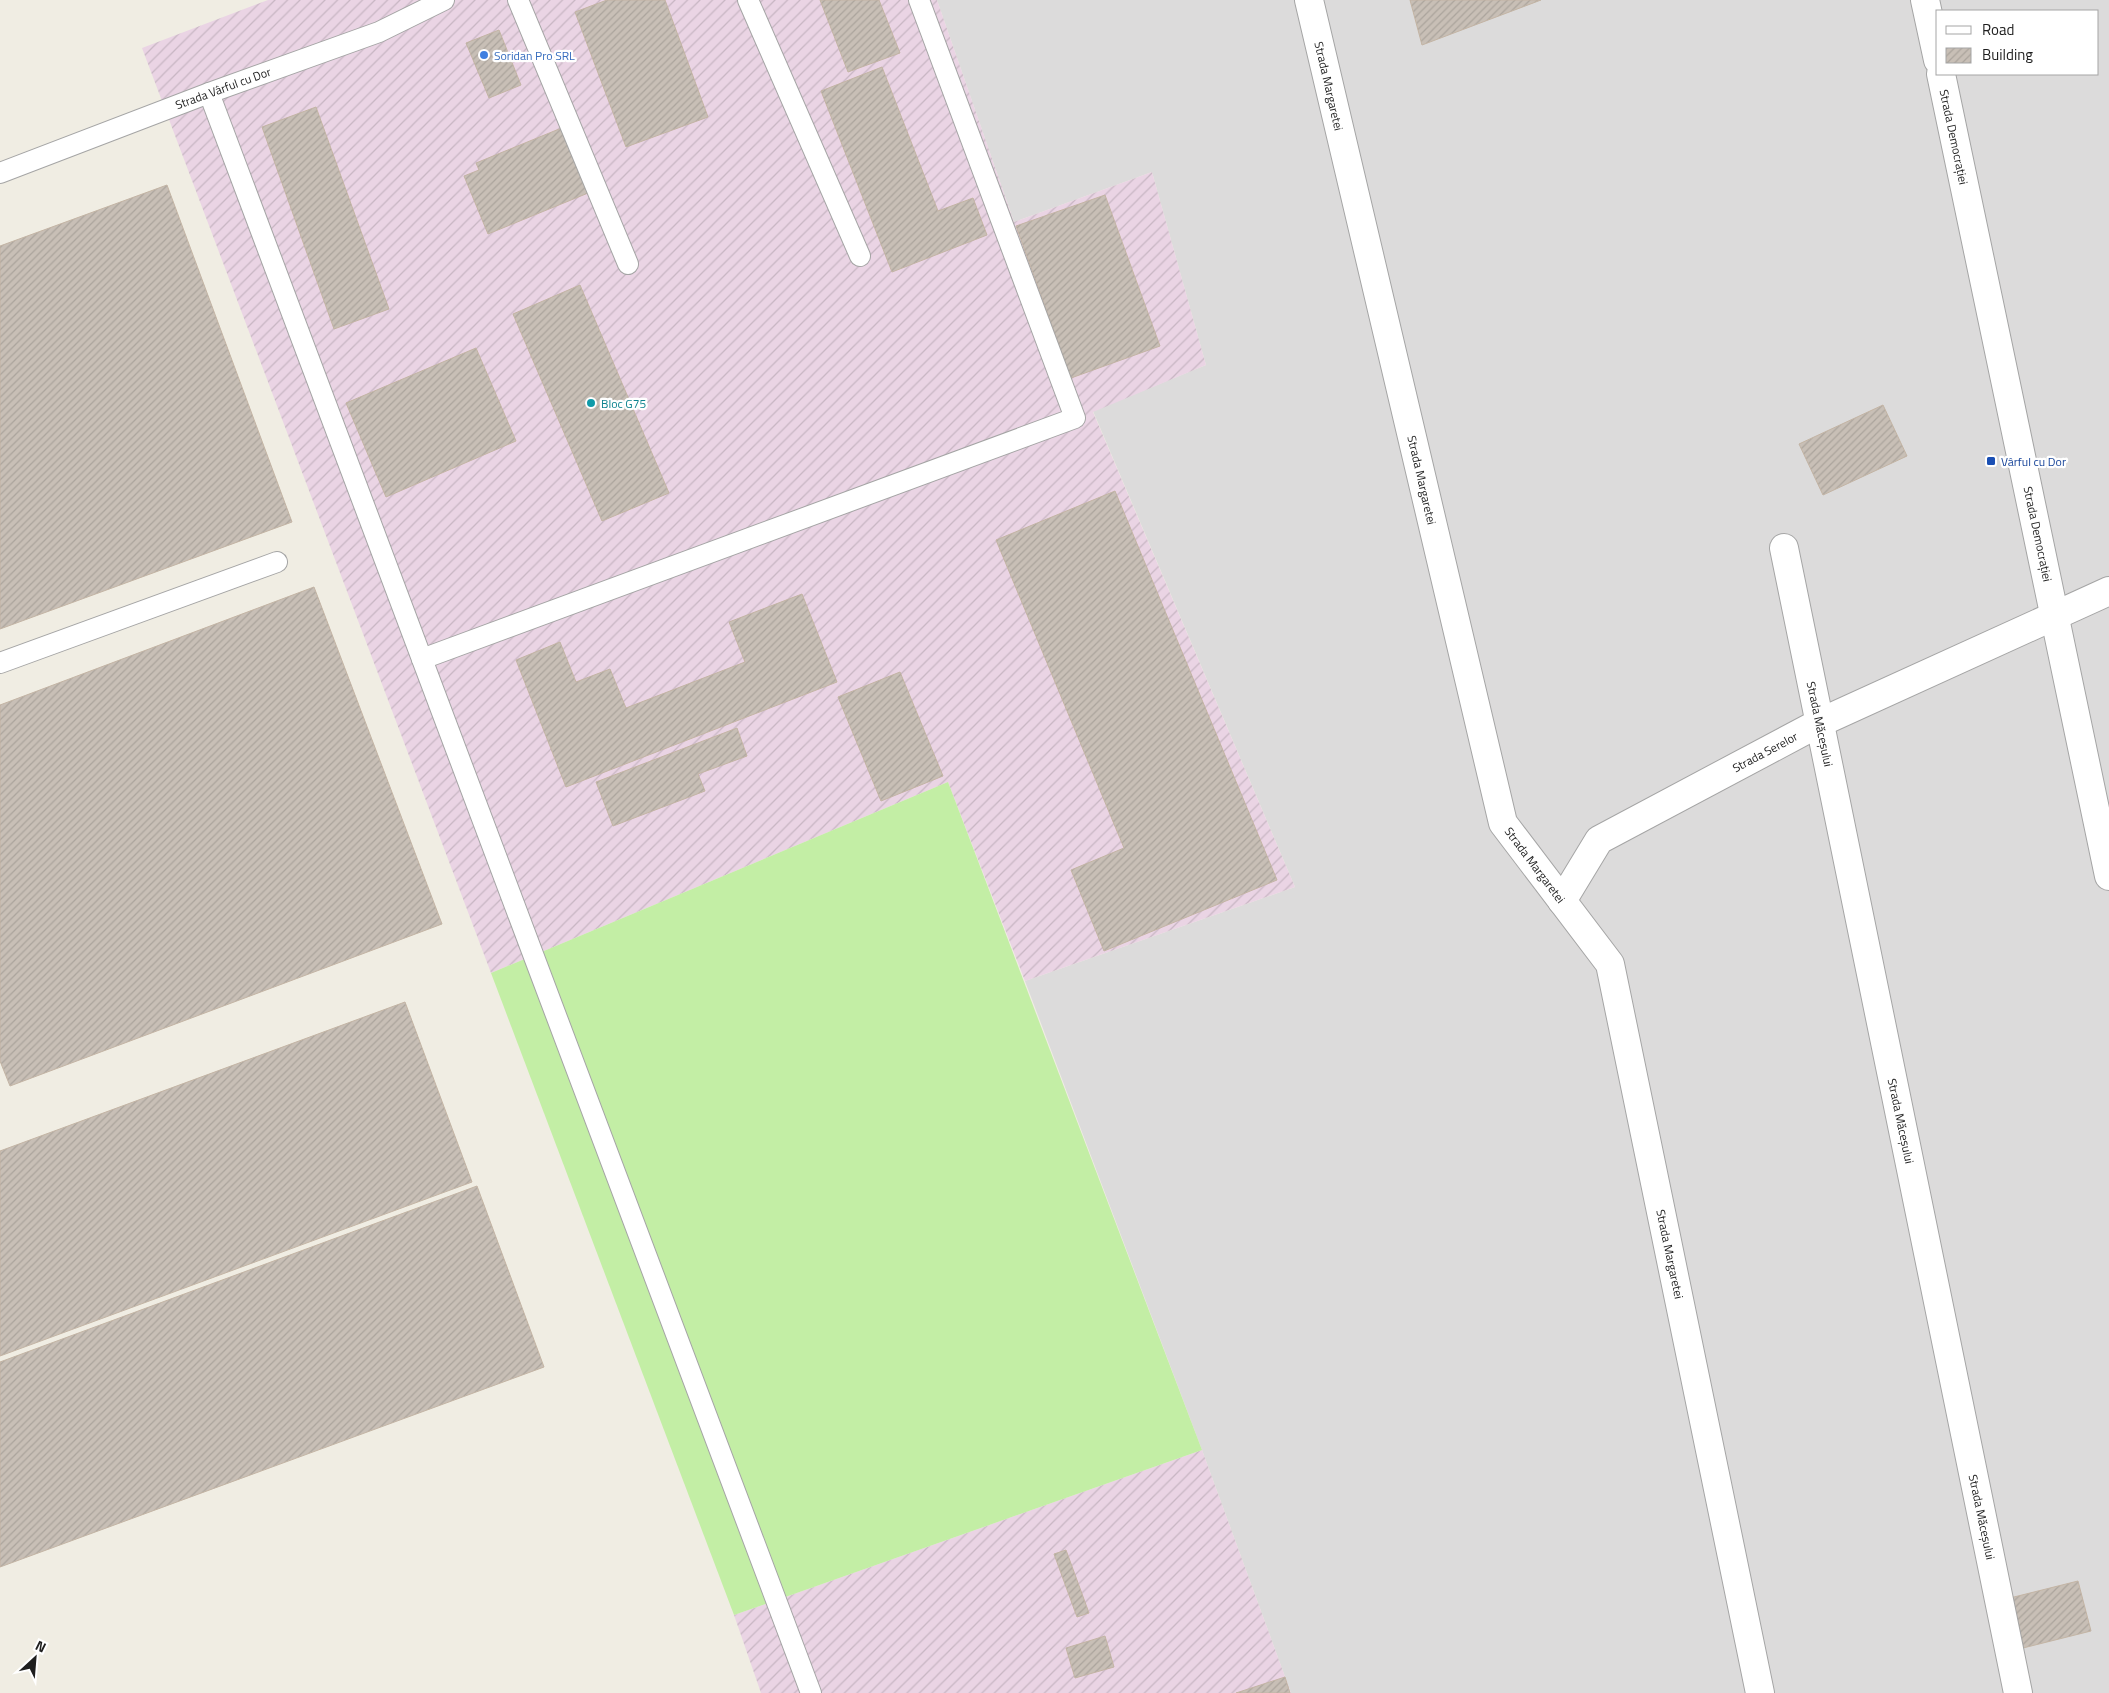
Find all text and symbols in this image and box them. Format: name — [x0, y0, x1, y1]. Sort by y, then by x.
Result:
legend — [1936, 10, 2099, 75]
text: Road — [1982, 18, 2014, 41]
street label: Strada Margaretei — [1309, 39, 1349, 133]
text: Building — [1982, 43, 2033, 66]
place label: Soridan Pro SRL — [494, 46, 575, 65]
marker: Soridan Pro SRL — [478, 49, 490, 61]
street label: Strada Vârful cu Dor — [172, 62, 274, 114]
street label: Strada Democrației — [1935, 88, 1973, 186]
place label: Bloc G75 — [601, 394, 646, 413]
marker: Bloc G75 — [585, 397, 597, 409]
street label: Strada Margaretei — [1402, 433, 1442, 527]
place label: Vârful cu Dor — [2001, 452, 2066, 471]
marker: Vârful cu Dor — [1985, 455, 1997, 467]
street label: Strada Democrației — [2019, 485, 2057, 583]
street label: Strada Măceșului — [1802, 680, 1838, 768]
street label: Strada Serelor — [1729, 727, 1801, 777]
street label: Strada Margaretei — [1500, 823, 1570, 907]
street label: Strada Măceșului — [1883, 1077, 1919, 1165]
street label: Strada Margaretei — [1651, 1207, 1689, 1301]
street label: Strada Măceșului — [1964, 1473, 2000, 1561]
north arrow — [10, 1633, 60, 1683]
text: N — [32, 1634, 50, 1657]

